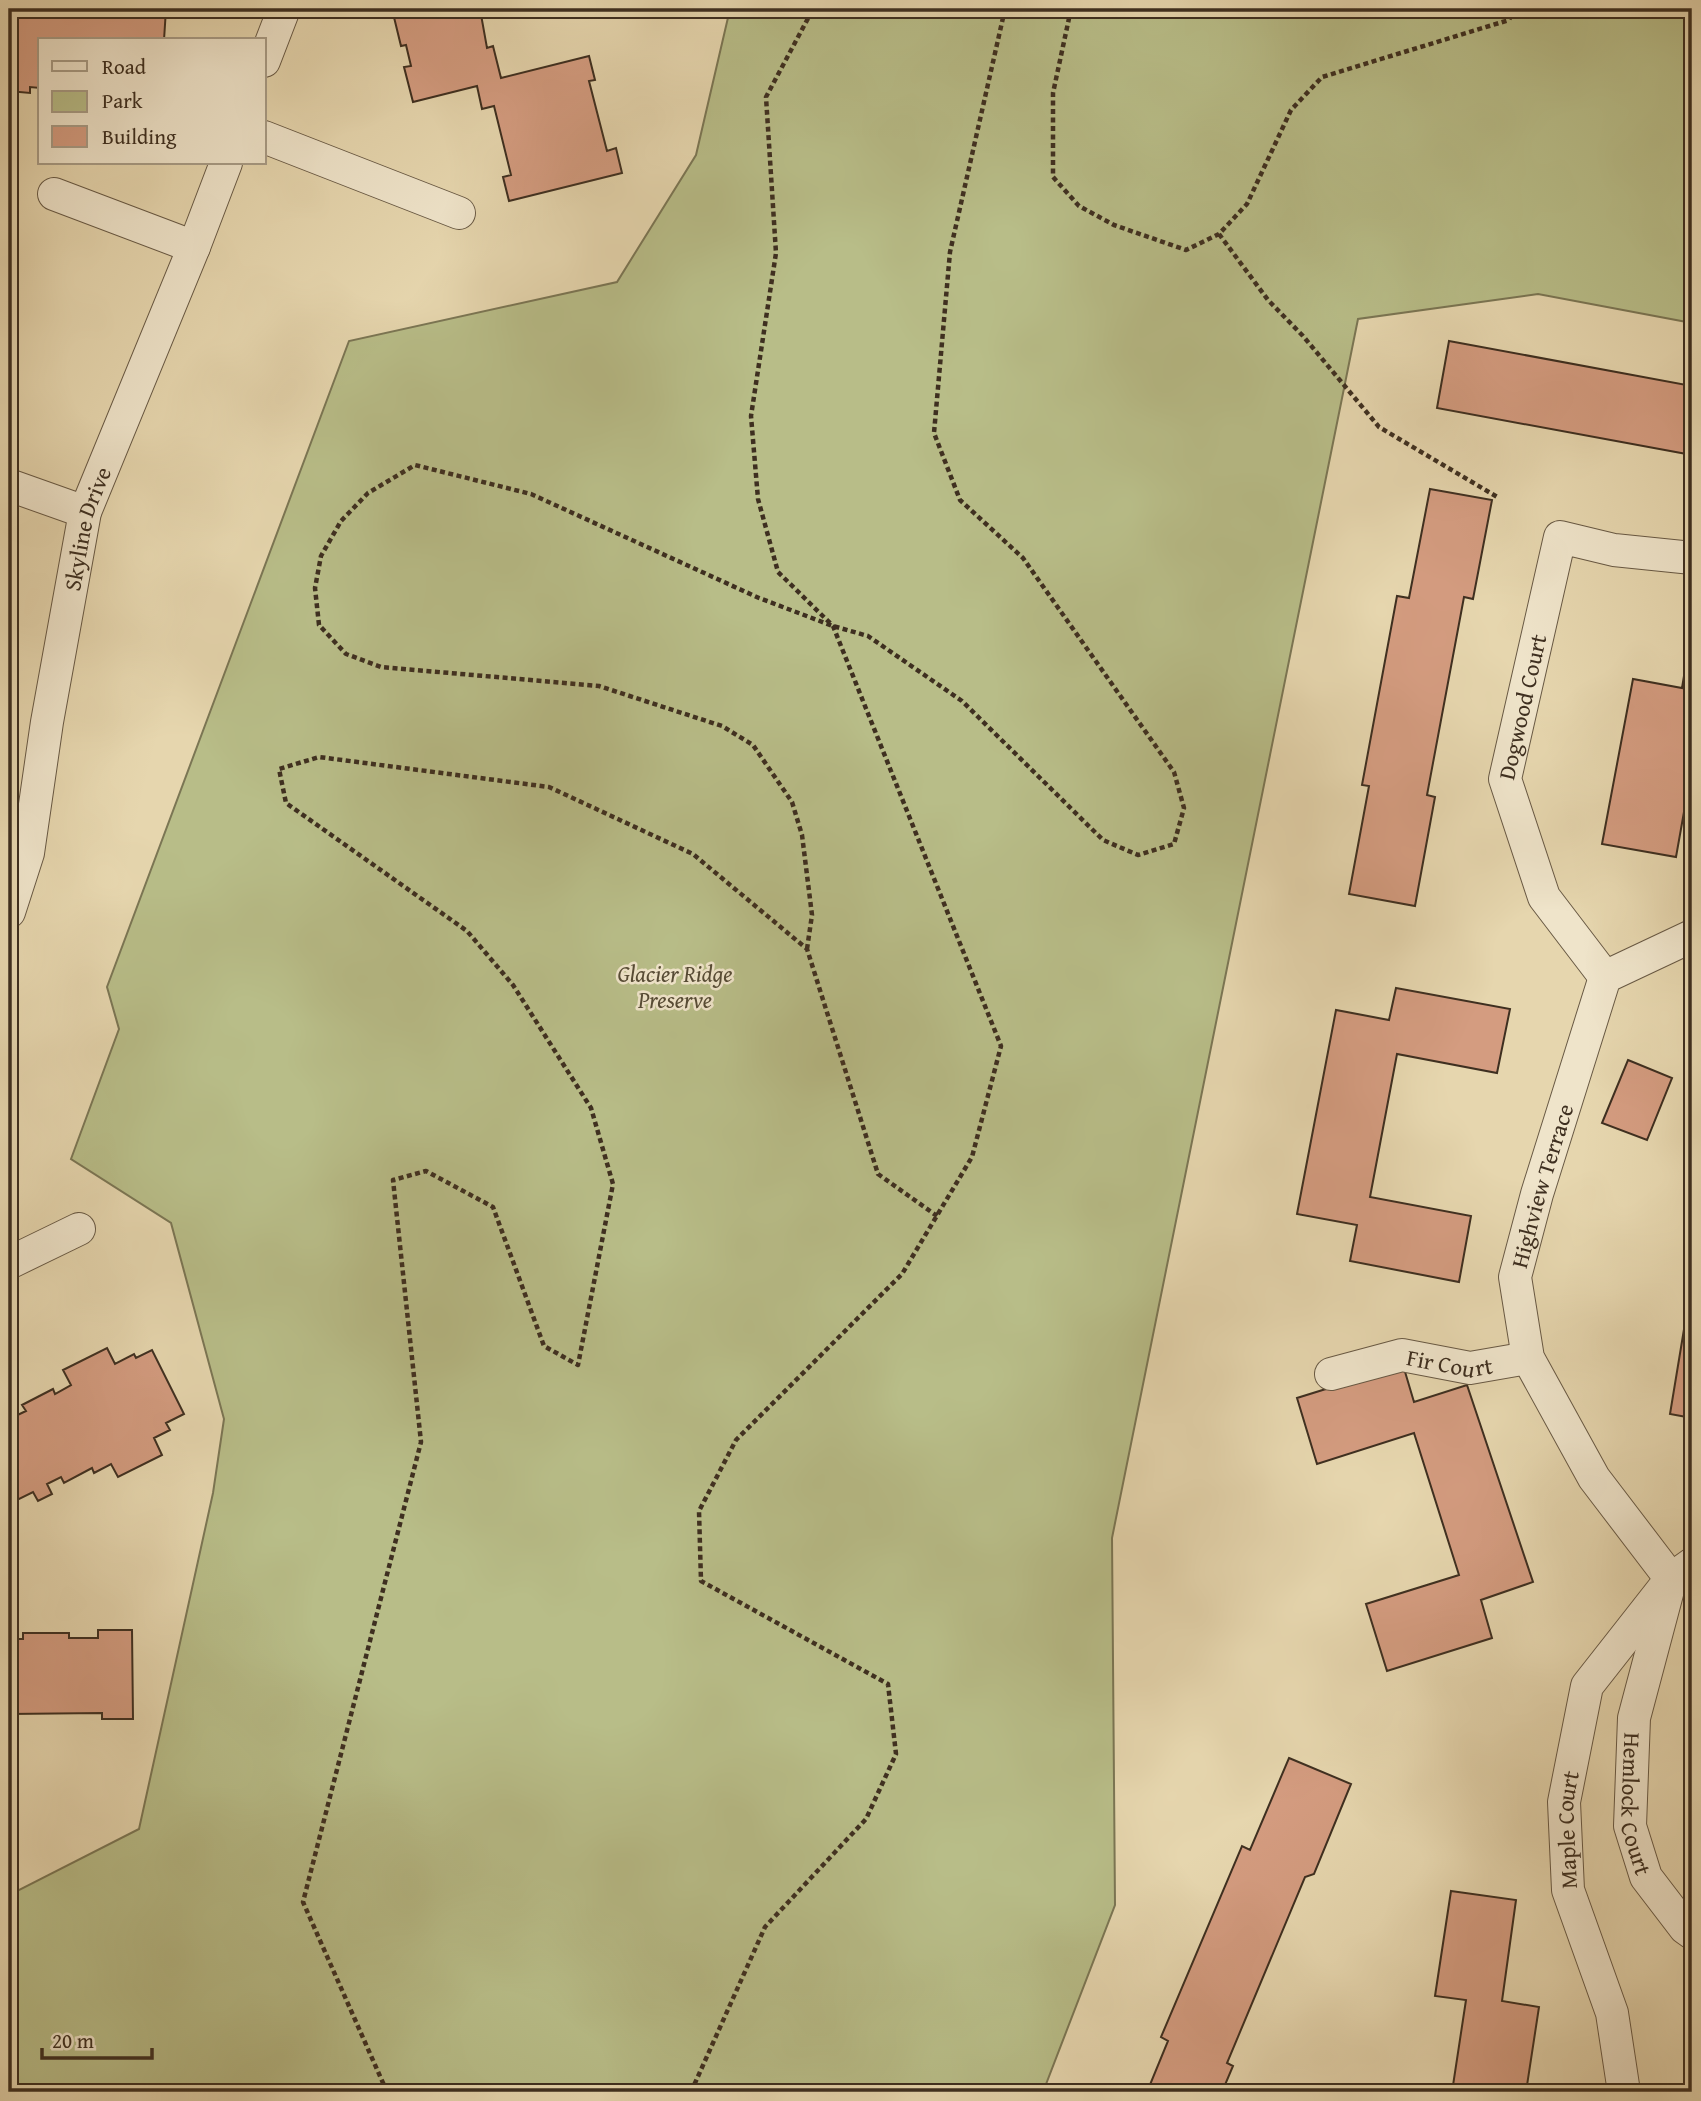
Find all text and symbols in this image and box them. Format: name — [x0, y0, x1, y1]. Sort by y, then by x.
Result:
legend — [38, 38, 266, 164]
text: Road — [102, 51, 147, 82]
text: Park — [102, 85, 143, 116]
text: Building — [102, 121, 177, 152]
street label: Skyline Drive — [55, 461, 119, 593]
street label: Dogwood Court — [1489, 631, 1554, 783]
park label: Glacier Ridge Preserve — [617, 957, 733, 1016]
street label: Highview Terrace — [1502, 1099, 1581, 1271]
street label: Fir Court — [1404, 1340, 1495, 1385]
street label: Hemlock Court — [1613, 1732, 1661, 1879]
street label: Maple Court — [1547, 1768, 1586, 1890]
scale bar — [42, 2017, 152, 2061]
text: 20 m — [52, 2025, 94, 2056]

